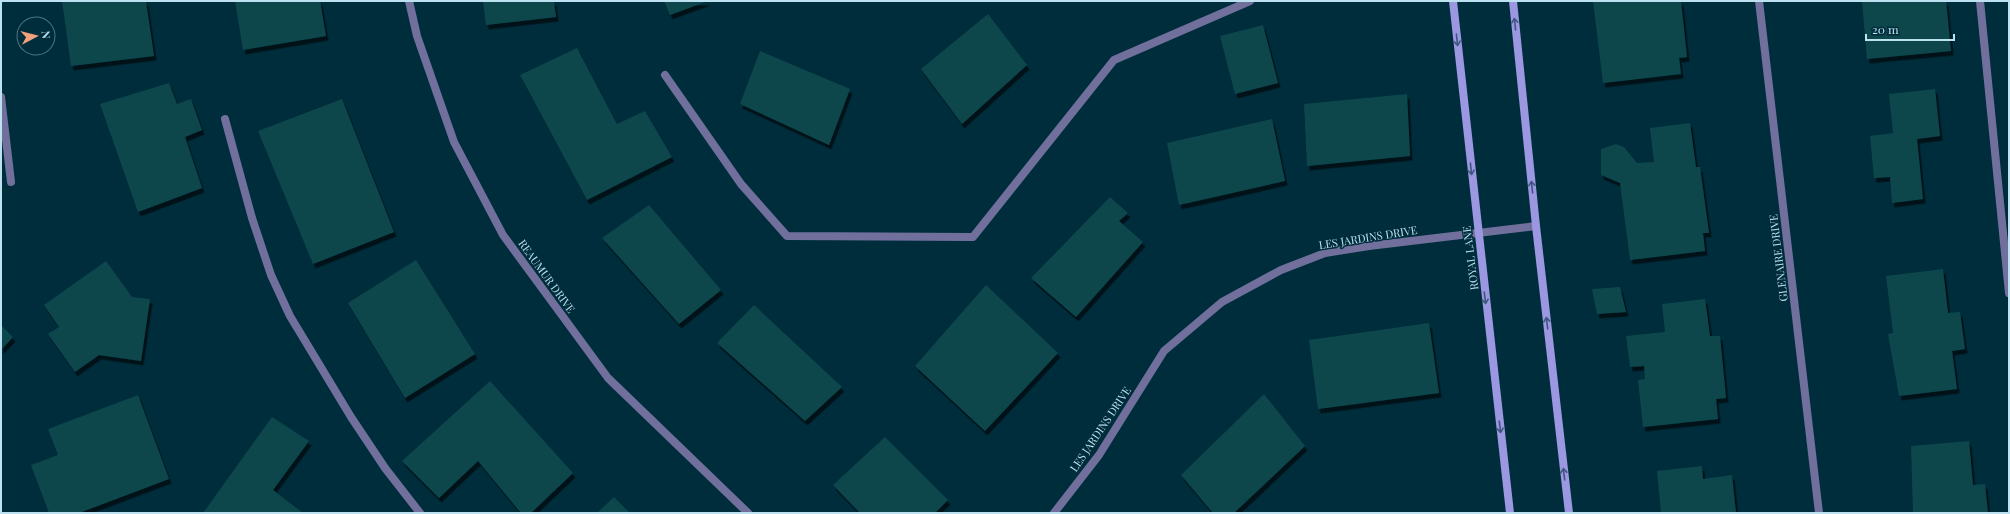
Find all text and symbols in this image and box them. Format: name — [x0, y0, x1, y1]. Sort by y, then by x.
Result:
north arrow — [16, 16, 56, 56]
scale bar — [1866, 16, 1954, 42]
one-way arrow — [1511, 18, 1519, 31]
text: 20 m — [1872, 21, 1899, 37]
text: N — [38, 30, 54, 40]
one-way arrow — [1453, 33, 1461, 46]
one-way arrow — [1467, 162, 1475, 175]
one-way arrow — [1528, 181, 1536, 194]
street label: GLENAIRE DRIVE — [1765, 213, 1791, 303]
street label: LES JARDINS DRIVE — [1318, 222, 1419, 252]
street label: ROYAL LANE — [1459, 225, 1481, 291]
street label: REAUMUR DRIVE — [515, 236, 579, 316]
one-way arrow — [1481, 291, 1489, 304]
one-way arrow — [1543, 317, 1551, 330]
street label: LES JARDINS DRIVE — [1066, 383, 1134, 474]
one-way arrow — [1496, 420, 1504, 433]
one-way arrow — [1561, 468, 1568, 481]

